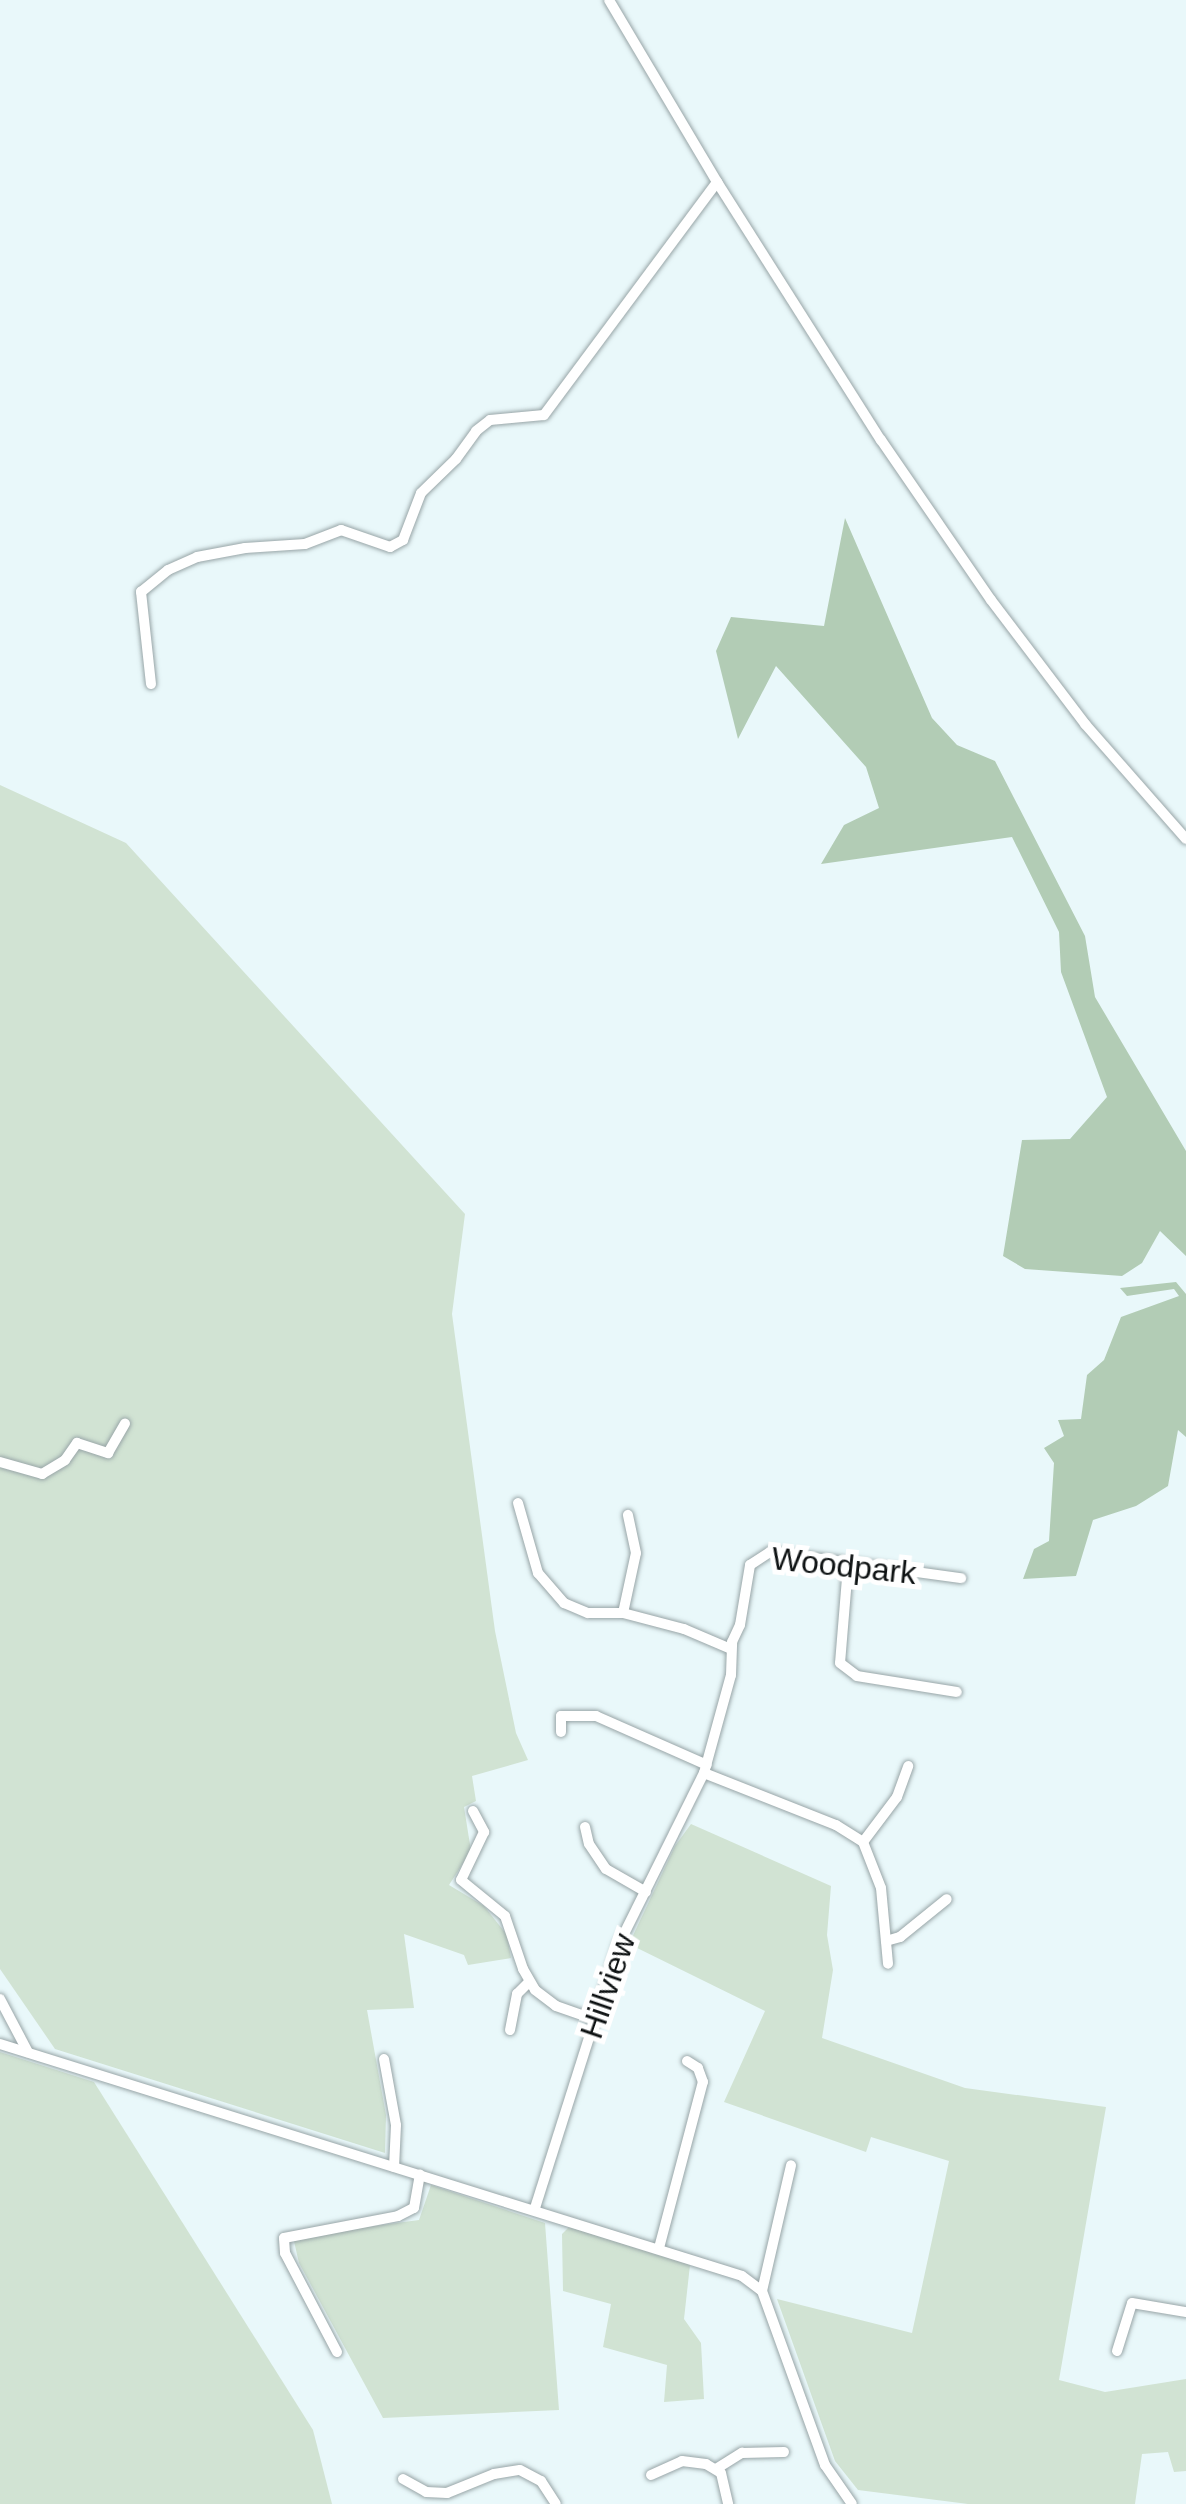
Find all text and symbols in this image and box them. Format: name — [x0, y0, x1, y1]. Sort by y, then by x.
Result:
street label: Woodpark — [770, 1539, 918, 1593]
street label: Hillview — [572, 1928, 644, 2044]

